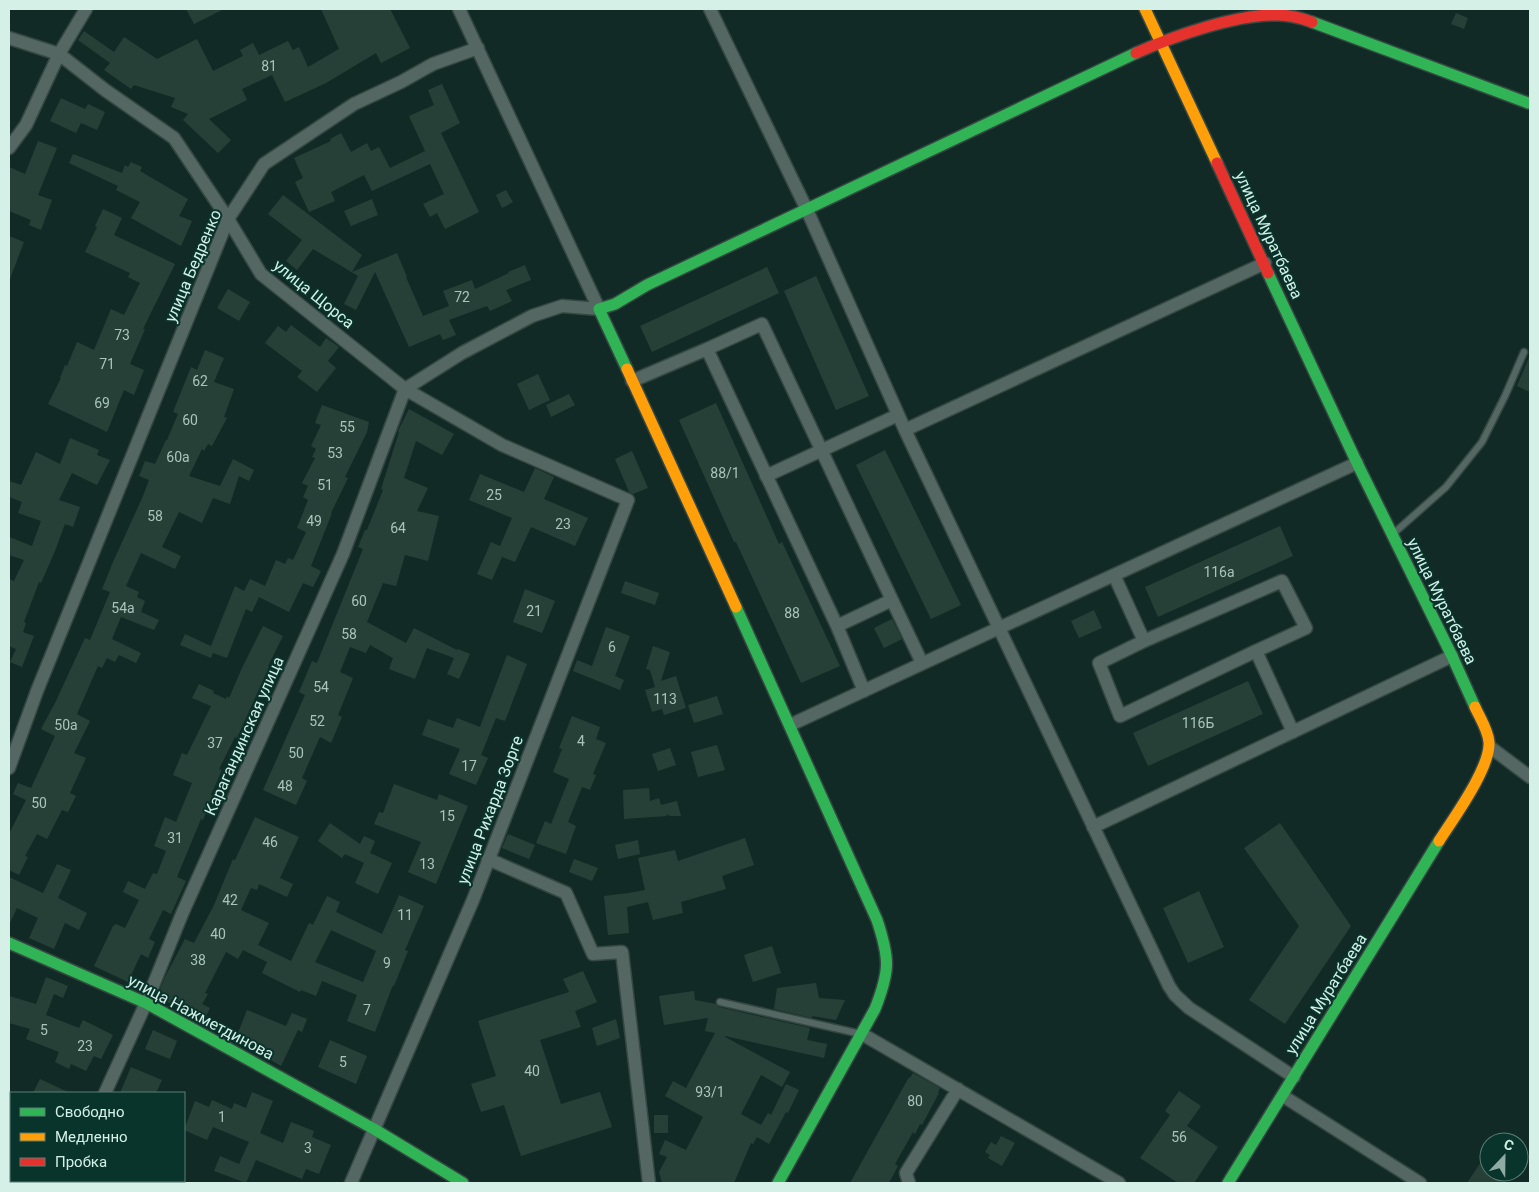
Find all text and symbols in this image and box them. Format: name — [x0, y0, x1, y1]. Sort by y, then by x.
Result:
house number: 81 — [261, 58, 277, 74]
street label: улица Муратбаева — [1231, 168, 1307, 302]
street label: улица Бедренко — [161, 207, 225, 325]
street label: улица Щорса — [270, 256, 358, 332]
house number: 72 — [454, 289, 470, 305]
house number: 73 — [114, 327, 130, 343]
house number: 71 — [99, 356, 115, 372]
house number: 62 — [192, 373, 208, 389]
house number: 69 — [94, 395, 110, 411]
house number: 60 — [182, 412, 198, 428]
house number: 55 — [339, 419, 355, 435]
house number: 53 — [327, 445, 343, 461]
house number: 60а — [166, 449, 190, 465]
house number: 88/1 — [710, 465, 740, 481]
house number: 51 — [317, 477, 333, 493]
house number: 25 — [486, 487, 502, 503]
house number: 58 — [147, 508, 163, 524]
house number: 49 — [306, 513, 322, 529]
house number: 23 — [555, 516, 571, 532]
house number: 64 — [390, 520, 406, 536]
street label: улица Муратбаева — [1403, 535, 1481, 667]
house number: 116а — [1203, 564, 1235, 580]
house number: 60 — [351, 593, 367, 609]
house number: 54а — [111, 600, 135, 616]
house number: 21 — [526, 603, 542, 619]
house number: 88 — [784, 605, 800, 621]
house number: 58 — [341, 626, 357, 642]
house number: 6 — [608, 639, 616, 655]
street label: Карагандинская улица — [200, 654, 288, 818]
house number: 54 — [313, 679, 329, 695]
house number: 113 — [653, 691, 677, 707]
house number: 52 — [309, 713, 325, 729]
house number: 116Б — [1182, 715, 1214, 731]
house number: 50а — [54, 717, 78, 733]
street label: улица Рихарда Зорге — [453, 733, 527, 887]
house number: 4 — [577, 733, 585, 749]
house number: 37 — [207, 735, 223, 751]
house number: 50 — [288, 745, 304, 761]
house number: 17 — [461, 758, 477, 774]
house number: 48 — [277, 778, 293, 794]
house number: 50 — [31, 795, 47, 811]
house number: 15 — [439, 808, 455, 824]
house number: 31 — [167, 830, 183, 846]
house number: 46 — [262, 834, 278, 850]
house number: 13 — [419, 856, 435, 872]
house number: 42 — [222, 892, 238, 908]
house number: 11 — [397, 907, 413, 923]
house number: 40 — [210, 926, 226, 942]
street label: улица Муратбаева — [1281, 930, 1371, 1058]
house number: 38 — [190, 952, 206, 968]
house number: 9 — [383, 955, 391, 971]
street label: улица Нажметдинова — [125, 970, 277, 1064]
house number: 7 — [363, 1002, 371, 1018]
house number: 5 — [40, 1022, 48, 1038]
house number: 23 — [77, 1038, 93, 1054]
house number: 5 — [339, 1054, 347, 1070]
house number: 40 — [524, 1063, 540, 1079]
house number: 93/1 — [695, 1084, 725, 1100]
legend — [10, 1092, 185, 1182]
house number: 80 — [907, 1093, 923, 1109]
text: Свободно — [55, 1103, 124, 1121]
house number: 1 — [218, 1109, 226, 1125]
text: Медленно — [55, 1128, 128, 1146]
house number: 56 — [1171, 1129, 1187, 1145]
north arrow — [1479, 1132, 1529, 1182]
text: С — [1502, 1136, 1516, 1154]
house number: 3 — [304, 1140, 312, 1156]
text: Пробка — [55, 1153, 107, 1171]

